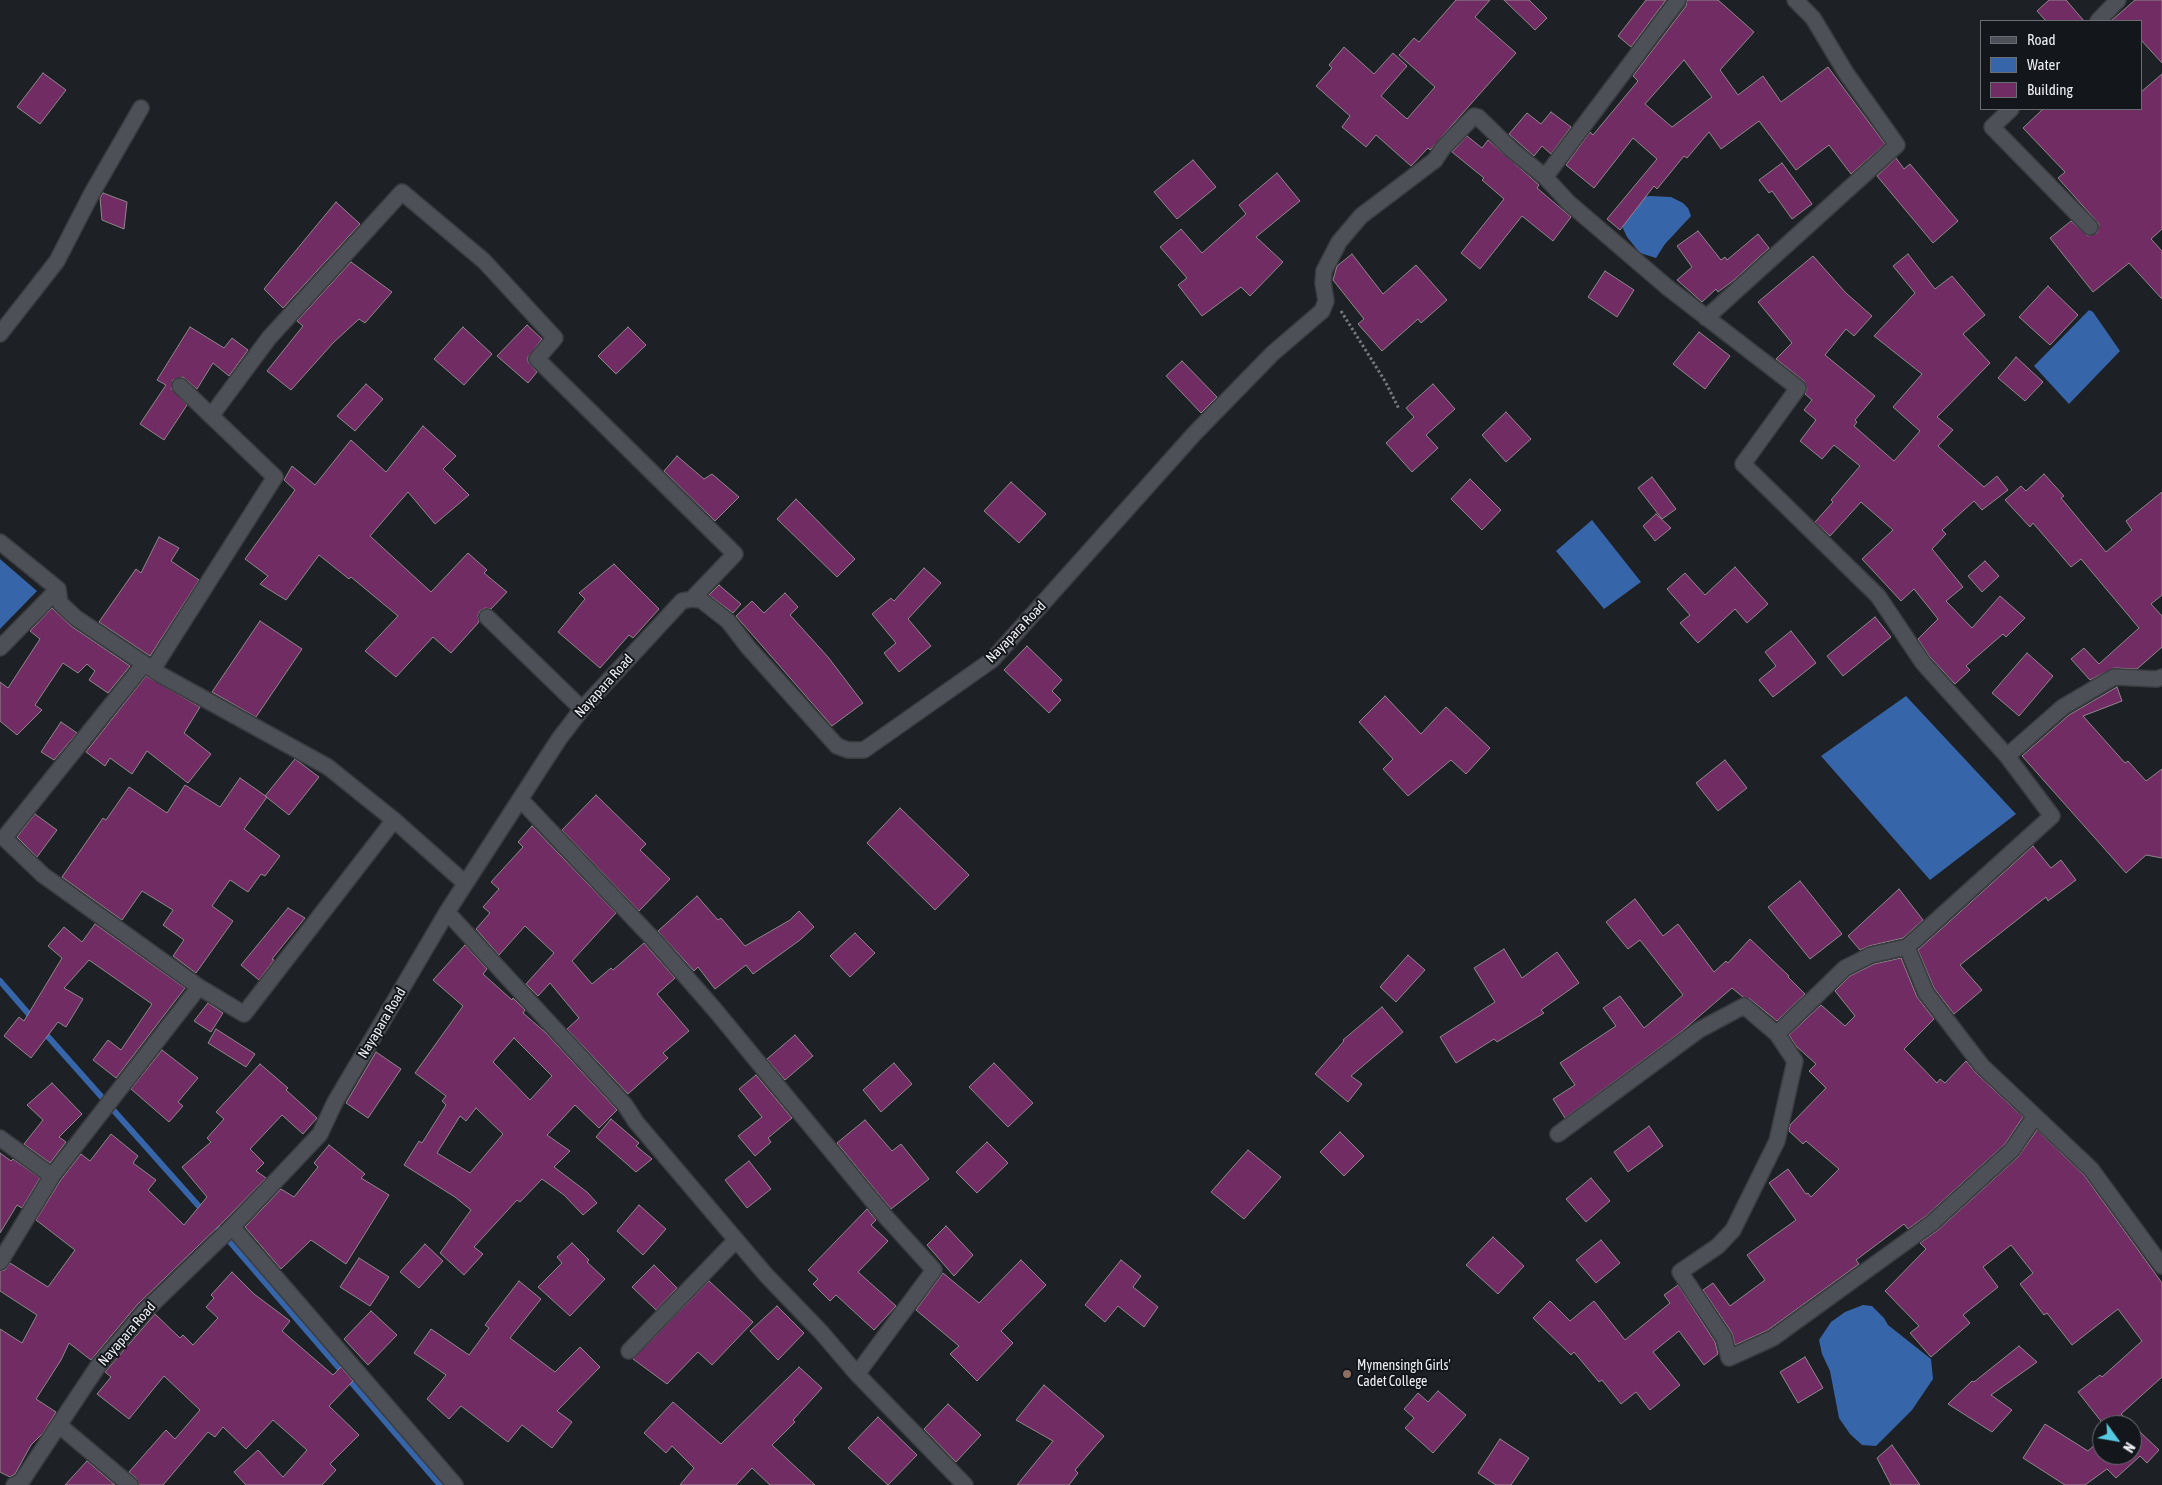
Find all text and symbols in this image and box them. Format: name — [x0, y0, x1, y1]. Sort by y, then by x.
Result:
legend — [1980, 20, 2142, 110]
text: Road — [2027, 31, 2056, 48]
text: Water — [2027, 56, 2060, 73]
text: Building — [2027, 81, 2073, 98]
street label: Nayapara Road — [982, 598, 1050, 666]
street label: Nayapara Road — [571, 651, 637, 721]
street label: Nayapara Road — [354, 985, 410, 1061]
street label: Nayapara Road — [95, 1299, 159, 1369]
place label: Mymensingh Girls' Cadet College — [1357, 1358, 1451, 1390]
marker: Mymensingh Girls' Cadet College — [1341, 1368, 1353, 1380]
north arrow — [2092, 1415, 2142, 1465]
text: N — [2120, 1440, 2138, 1455]

